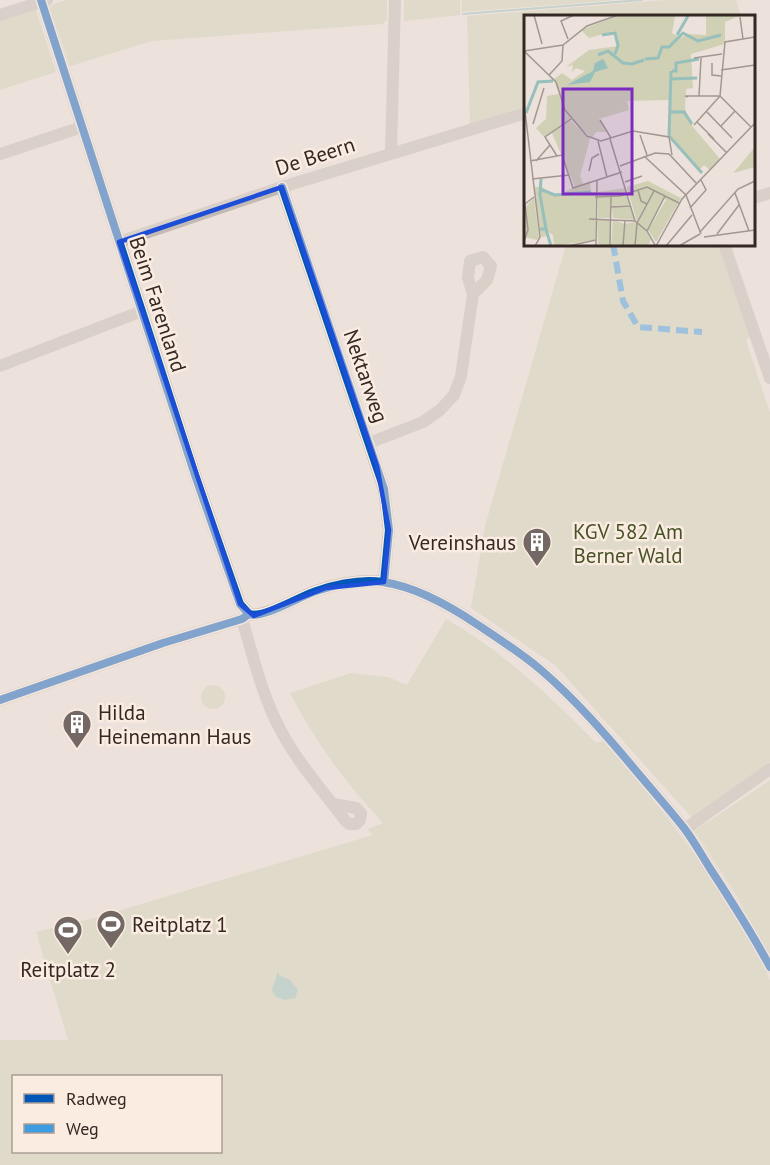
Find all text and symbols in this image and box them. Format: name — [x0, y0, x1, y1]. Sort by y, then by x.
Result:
inset map — [524, 15, 755, 246]
street label: De Beern — [272, 130, 358, 182]
street label: Beim Farenland — [123, 233, 193, 375]
street label: Nektarweg — [338, 326, 394, 426]
park label: KGV 582 Am Berner Wald — [573, 518, 683, 569]
building icon: Vereinshaus — [521, 526, 553, 568]
place label: Vereinshaus — [408, 529, 516, 556]
place label: Hilda Heinemann Haus — [98, 699, 251, 750]
building icon: Hilda Heinemann Haus — [61, 708, 93, 750]
sports icon: Reitplatz 1 — [95, 908, 127, 950]
place label: Reitplatz 1 — [132, 911, 228, 938]
sports icon: Reitplatz 2 — [52, 914, 84, 956]
place label: Reitplatz 2 — [20, 956, 116, 983]
legend — [12, 1075, 222, 1153]
text: Radweg — [66, 1087, 127, 1110]
text: Weg — [66, 1117, 99, 1140]

